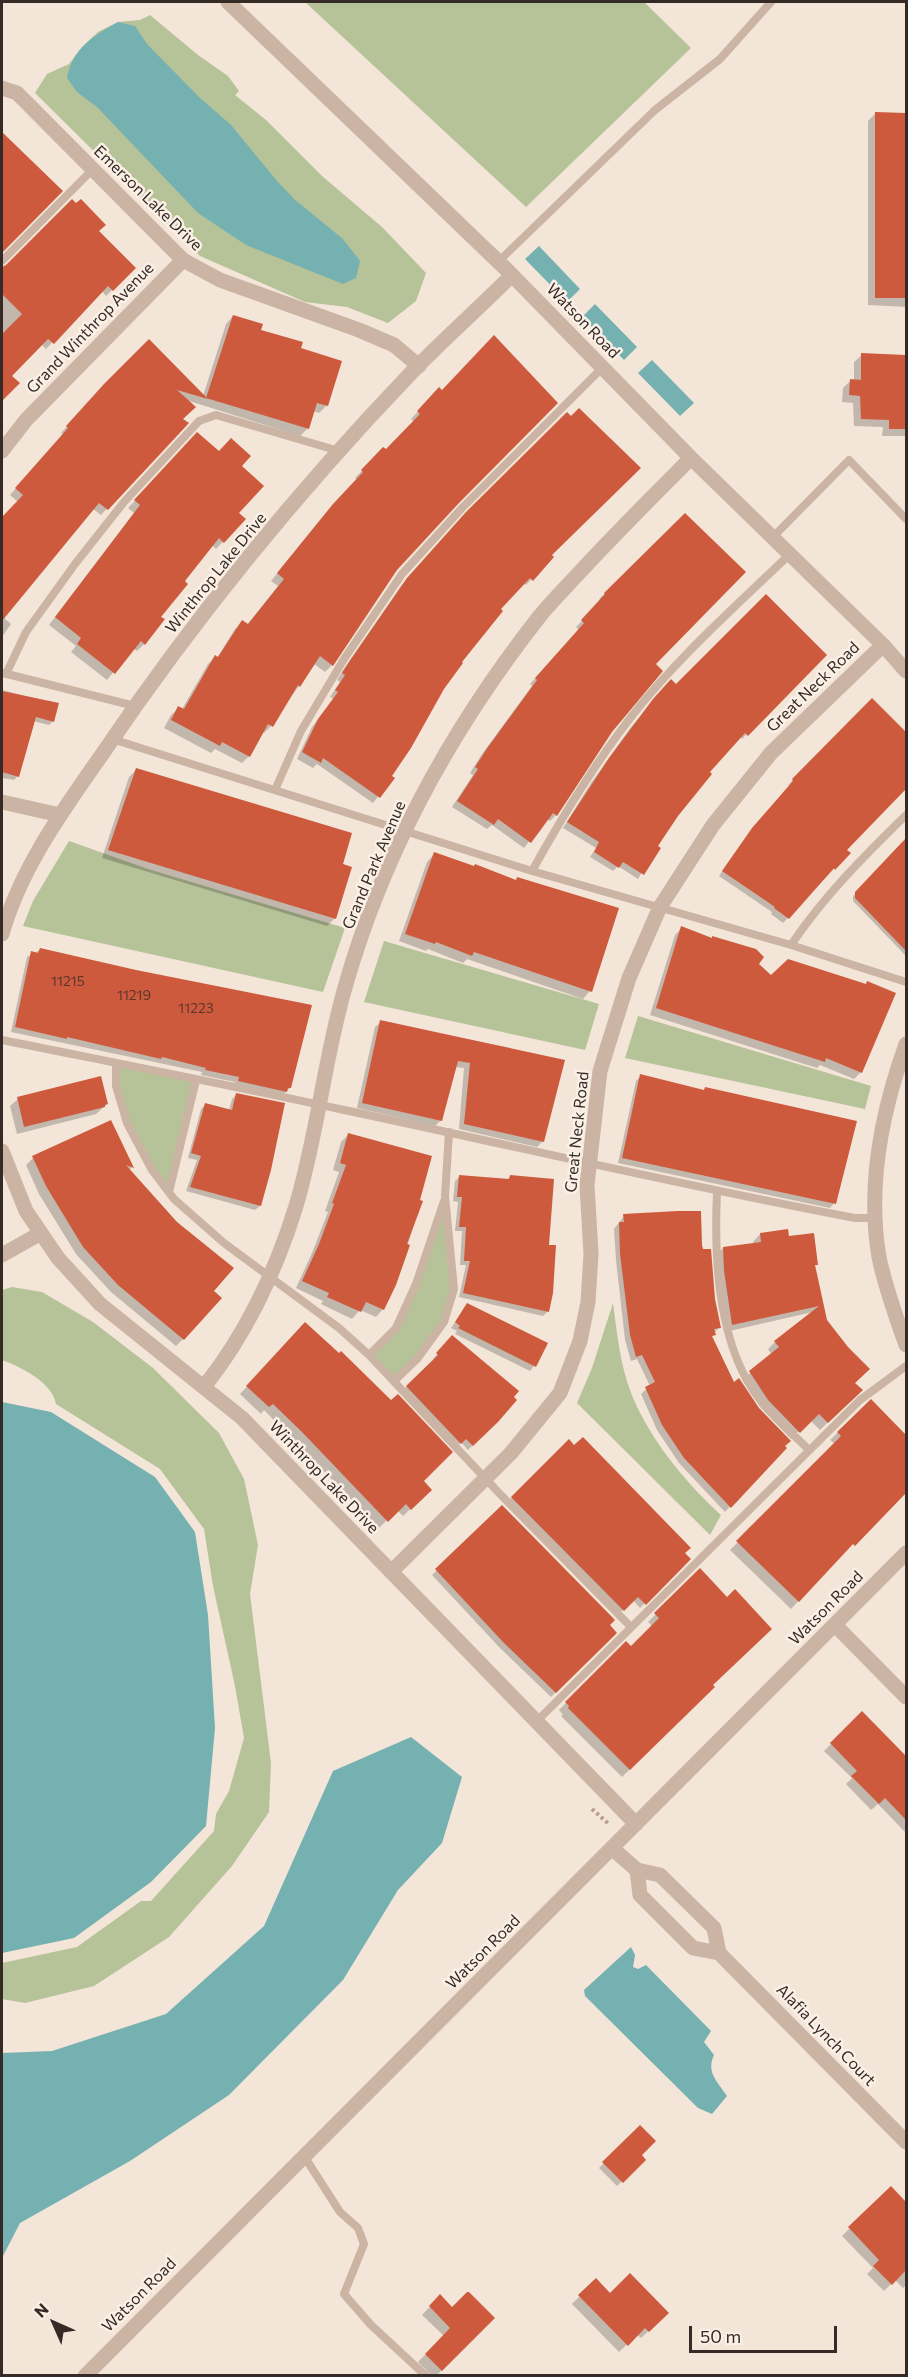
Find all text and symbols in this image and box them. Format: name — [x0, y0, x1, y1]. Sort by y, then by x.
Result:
street label: Emerson Lake Drive — [90, 141, 206, 255]
street label: Grand Winthrop Avenue — [22, 259, 158, 397]
street label: Watson Road — [542, 280, 624, 362]
street label: Winthrop Lake Drive — [161, 509, 271, 637]
street label: Great Neck Road — [763, 638, 863, 736]
street label: Grand Park Avenue — [338, 798, 410, 932]
house number: 11215 — [51, 973, 85, 989]
house number: 11219 — [117, 987, 151, 1003]
house number: 11223 — [178, 1000, 214, 1016]
street label: Great Neck Road — [561, 1070, 593, 1194]
street label: Winthrop Lake Drive — [265, 1417, 383, 1537]
street label: Watson Road — [785, 1567, 867, 1649]
street label: Watson Road — [442, 1911, 524, 1993]
street label: Alafia Lynch Court — [773, 1980, 879, 2090]
street label: Watson Road — [98, 2254, 180, 2336]
north arrow — [24, 2293, 84, 2353]
text: N — [30, 2299, 52, 2321]
scale bar — [692, 2314, 840, 2352]
text: 50 m — [700, 2325, 741, 2347]

